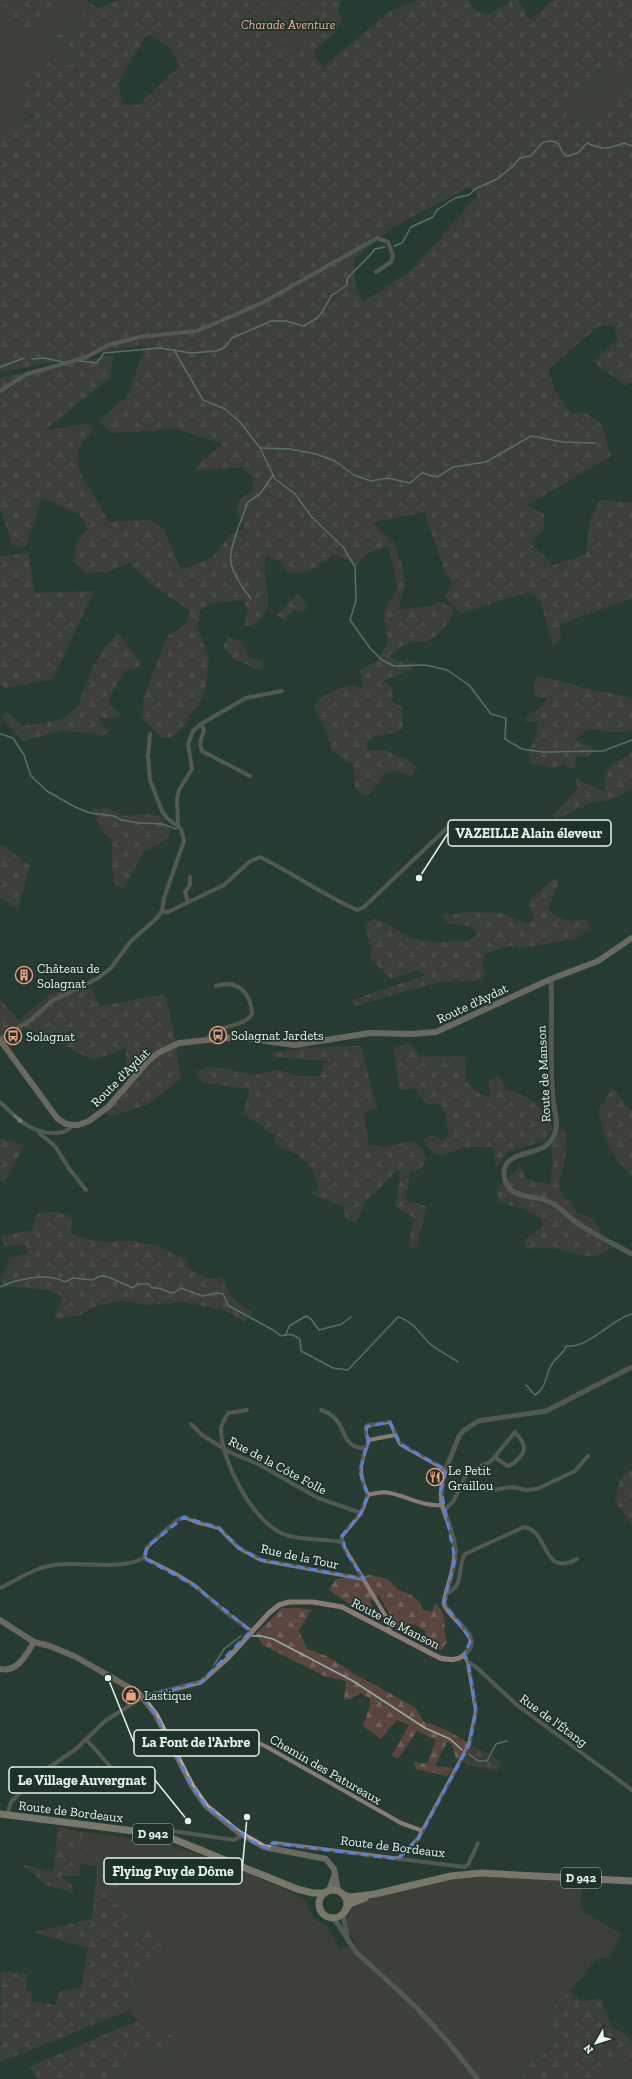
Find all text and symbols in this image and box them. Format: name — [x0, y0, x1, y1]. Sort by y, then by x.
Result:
park label: Charade Aventure — [241, 17, 336, 32]
callout: VAZEILLE Alain éleveur — [448, 820, 611, 846]
text: VAZEILLE Alain éleveur — [455, 825, 603, 842]
place label: Château de Solagnat — [37, 961, 100, 991]
building icon: Château de Solagnat — [14, 965, 34, 985]
street label: Route d'Aydat — [434, 980, 510, 1027]
bus stop icon: Solagnat Jardets — [208, 1025, 228, 1045]
street label: Route de Manson — [533, 1025, 554, 1123]
bus stop icon: Solagnat — [3, 1026, 23, 1046]
place label: Solagnat Jardets — [231, 1028, 324, 1043]
place label: Solagnat — [26, 1029, 75, 1044]
street label: Route d'Aydat — [88, 1045, 153, 1110]
one-way arrow — [13, 1114, 24, 1123]
street label: Rue de la Côte Folle — [226, 1433, 329, 1498]
place label: Le Petit Graillou — [448, 1463, 494, 1493]
restaurant icon: Le Petit Graillou — [425, 1467, 445, 1487]
street label: Rue de la Tour — [259, 1541, 340, 1572]
street label: Route de Manson — [349, 1595, 443, 1652]
shop icon: Lastique — [121, 1685, 141, 1705]
place label: Lastique — [144, 1688, 192, 1703]
street label: Rue de l'Étang — [517, 1691, 590, 1750]
callout: La Font de l'Arbre — [134, 1730, 259, 1756]
street label: Chemin des Patureaux — [267, 1731, 385, 1808]
text: La Font de l'Arbre — [142, 1734, 251, 1751]
callout: Le Village Auvergnat — [9, 1767, 155, 1793]
text: Le Village Auvergnat — [18, 1772, 147, 1789]
street label: Route de Bordeaux — [18, 1798, 124, 1825]
road number: D 942 — [133, 1824, 173, 1844]
street label: Route de Bordeaux — [340, 1833, 446, 1860]
callout: Flying Puy de Dôme — [104, 1858, 242, 1884]
text: Flying Puy de Dôme — [112, 1863, 234, 1880]
road number: D 942 — [561, 1868, 601, 1888]
north arrow — [576, 2023, 616, 2063]
text: N — [581, 2041, 596, 2056]

